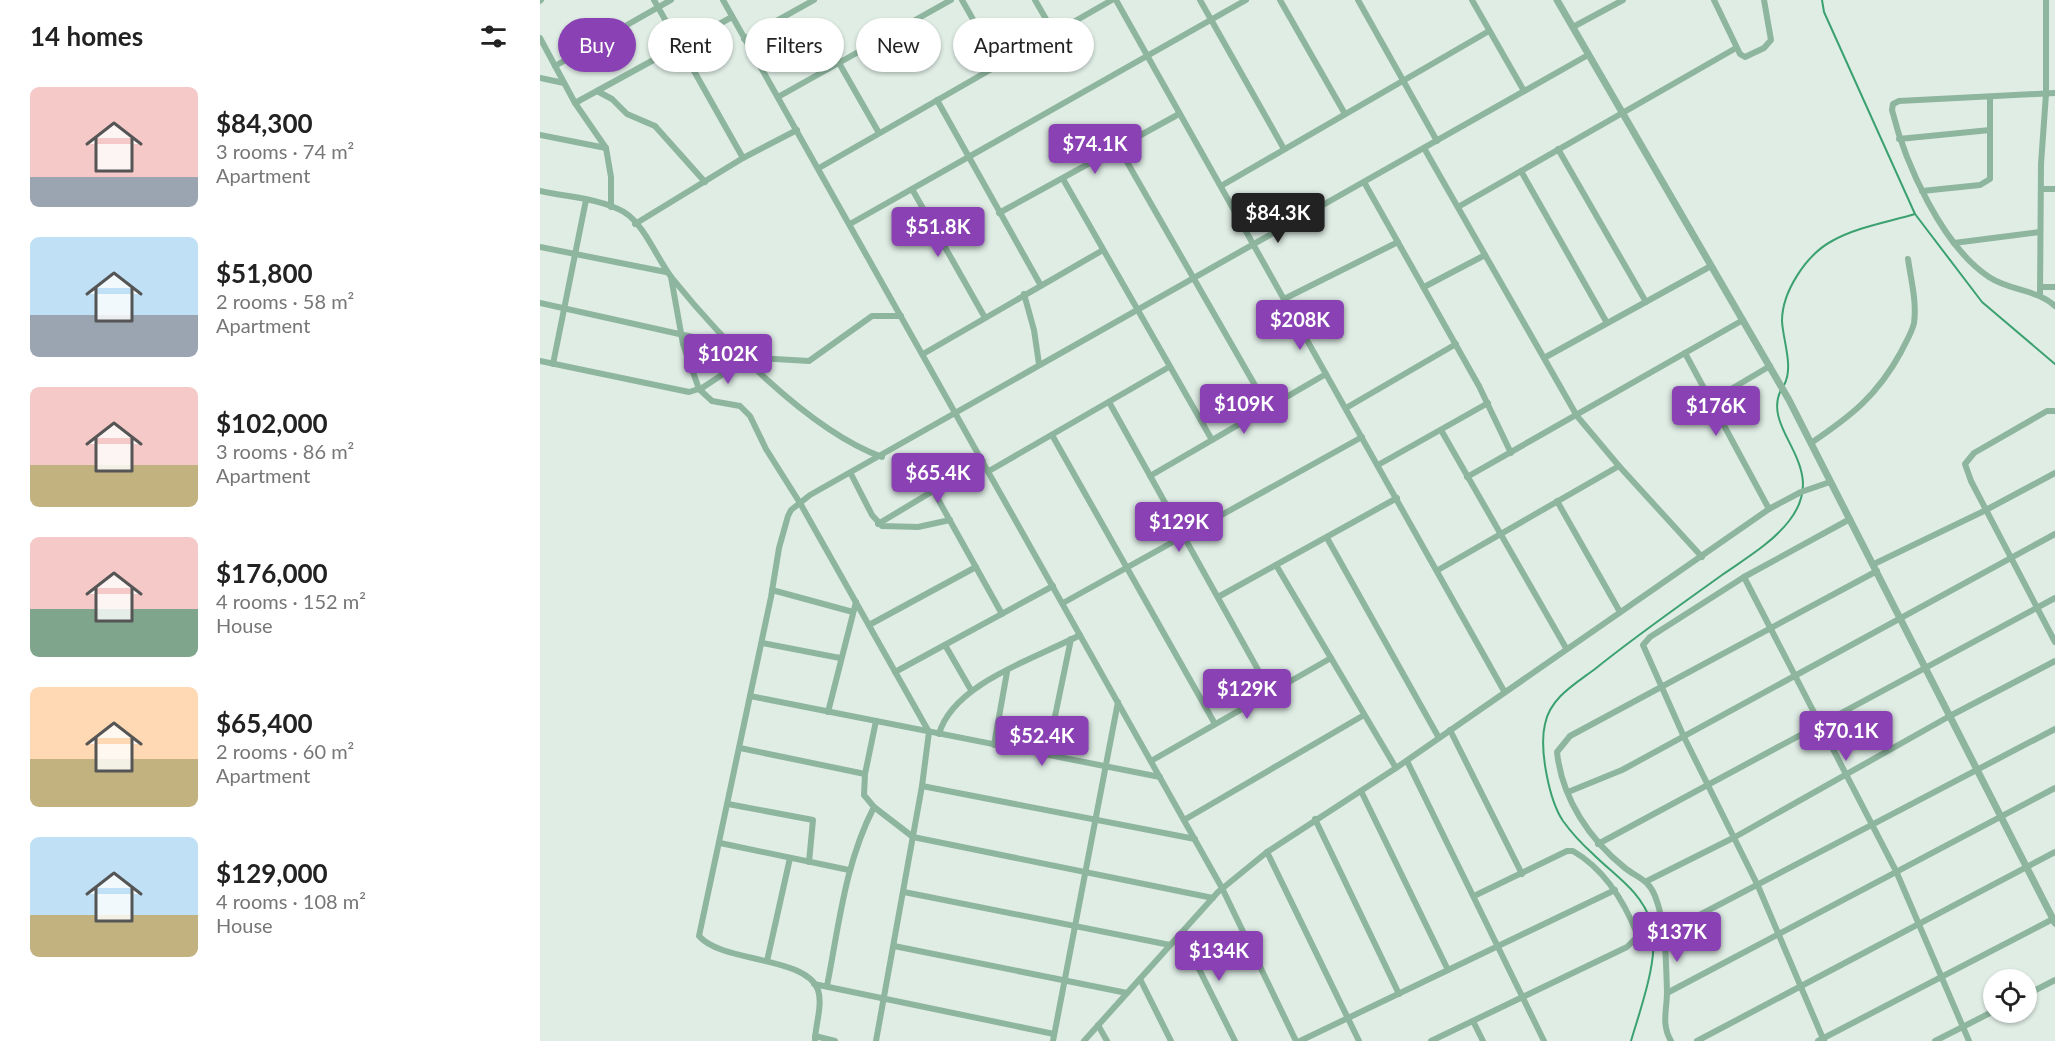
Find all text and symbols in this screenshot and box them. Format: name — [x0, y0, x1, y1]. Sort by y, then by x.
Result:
chip: Buy — [558, 18, 636, 72]
chip: Rent — [648, 18, 733, 72]
chip: Filters — [745, 18, 844, 72]
chip: New — [856, 18, 941, 72]
chip: Apartment — [953, 18, 1094, 72]
text: 14 homes — [30, 20, 143, 52]
icon: filters — [477, 20, 510, 53]
text: $84,300 — [216, 107, 313, 139]
icon: home — [78, 111, 150, 183]
pin: $74.1K — [1046, 124, 1144, 175]
text: $74.1K — [1063, 131, 1127, 155]
text: 3 rooms · 74 m² — [216, 139, 354, 163]
text: Apartment — [216, 163, 310, 187]
pin: $84.3K — [1229, 193, 1327, 244]
text: $84.3K — [1246, 200, 1310, 224]
pin: $51.8K — [889, 207, 987, 258]
text: $51.8K — [906, 214, 970, 238]
text: $51,800 — [216, 257, 313, 289]
icon: home — [78, 261, 150, 333]
text: 2 rooms · 58 m² — [216, 289, 354, 313]
pin: $208K — [1258, 300, 1342, 351]
text: $208K — [1270, 307, 1330, 331]
text: Apartment — [216, 313, 310, 337]
pin: $102K — [686, 334, 770, 385]
text: $102K — [698, 341, 758, 365]
pin: $109K — [1202, 384, 1286, 435]
pin: $176K — [1674, 386, 1758, 437]
text: $109K — [1214, 391, 1274, 415]
text: $176K — [1686, 393, 1746, 417]
text: $102,000 — [216, 407, 328, 439]
icon: home — [78, 411, 150, 483]
text: 3 rooms · 86 m² — [216, 439, 354, 463]
pin: $65.4K — [889, 453, 987, 504]
text: $65.4K — [906, 460, 970, 484]
text: Apartment — [216, 463, 310, 487]
pin: $129K — [1137, 502, 1221, 553]
text: $129K — [1149, 509, 1209, 533]
text: $176,000 — [216, 557, 328, 589]
icon: home — [78, 561, 150, 633]
text: 4 rooms · 152 m² — [216, 589, 366, 613]
text: House — [216, 613, 273, 637]
pin: $129K — [1205, 669, 1289, 720]
text: $129K — [1217, 676, 1277, 700]
text: $65,400 — [216, 707, 313, 739]
icon: home — [78, 711, 150, 783]
pin: $70.1K — [1797, 711, 1895, 762]
pin: $52.4K — [993, 716, 1091, 767]
text: $70.1K — [1814, 718, 1878, 742]
text: $52.4K — [1010, 723, 1074, 747]
text: 2 rooms · 60 m² — [216, 739, 354, 763]
text: Apartment — [216, 763, 310, 787]
text: $129,000 — [216, 857, 328, 889]
icon: home — [78, 861, 150, 933]
text: 4 rooms · 108 m² — [216, 889, 366, 913]
pin: $137K — [1635, 912, 1719, 963]
text: House — [216, 913, 273, 937]
text: $137K — [1647, 919, 1707, 943]
pin: $134K — [1177, 931, 1261, 982]
text: $134K — [1189, 938, 1249, 962]
map controls — [1983, 969, 2037, 1023]
button: locate — [1983, 969, 2037, 1023]

